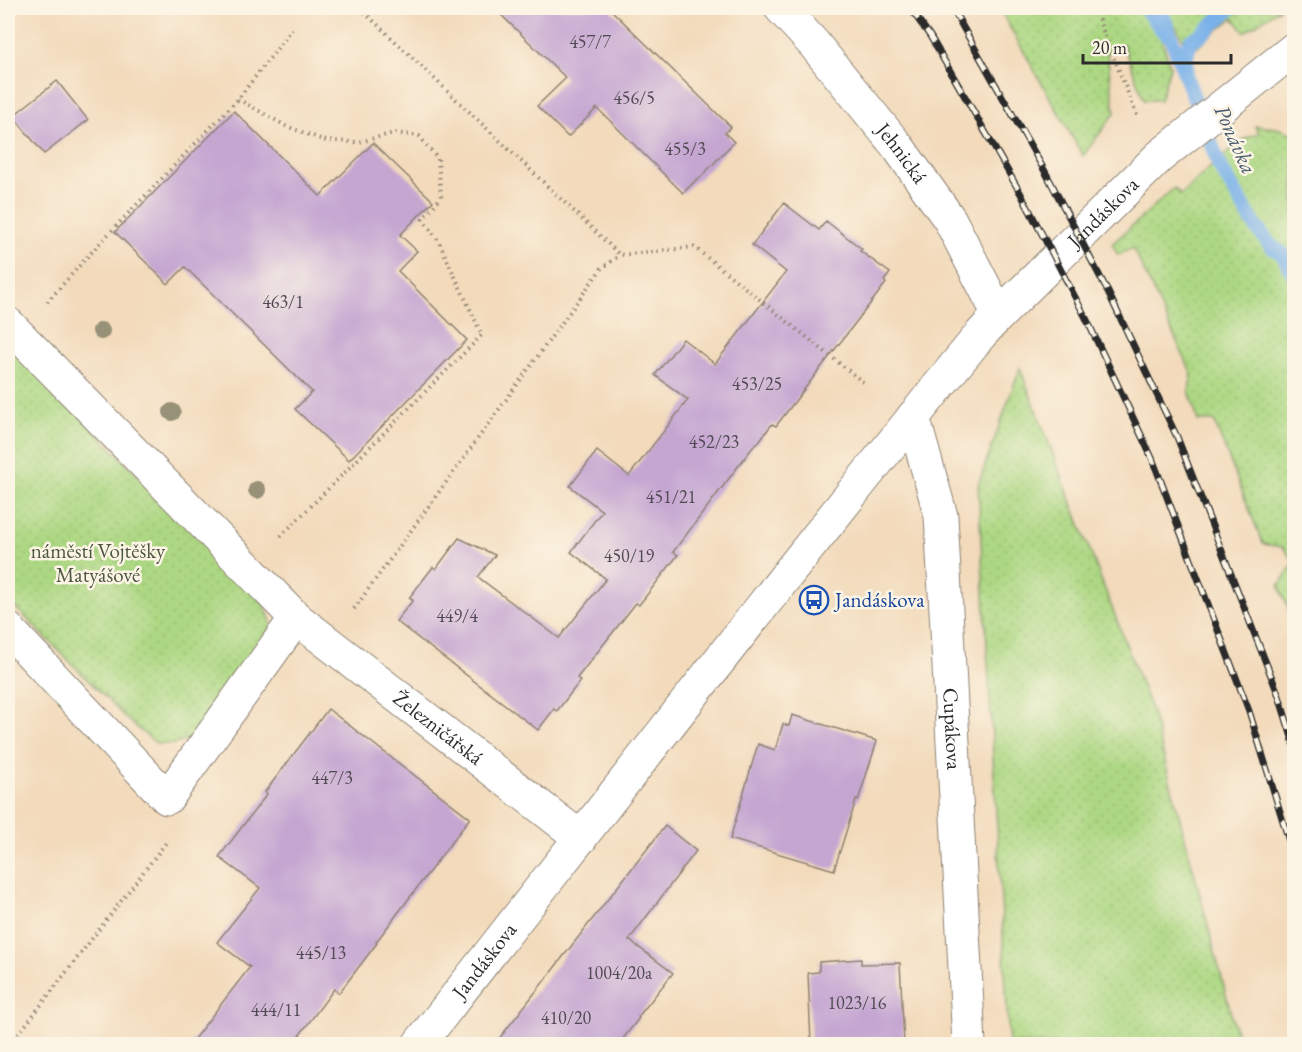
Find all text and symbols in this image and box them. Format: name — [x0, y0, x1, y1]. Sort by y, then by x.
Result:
scale bar — [1083, 27, 1232, 65]
house number: 457/7 — [569, 30, 611, 53]
text: 20 m — [1092, 36, 1127, 59]
house number: 456/5 — [613, 86, 655, 109]
water label: Ponávka — [1207, 100, 1264, 178]
street label: Jehnická — [869, 115, 934, 189]
house number: 455/3 — [664, 137, 706, 160]
street label: Jandáskova — [1060, 170, 1145, 254]
house number: 463/1 — [262, 290, 304, 313]
house number: 453/25 — [732, 372, 782, 395]
house number: 452/23 — [689, 430, 739, 453]
house number: 451/21 — [646, 485, 696, 508]
park label: náměstí Vojtěšky Matyášové — [31, 537, 166, 588]
house number: 450/19 — [604, 544, 655, 567]
bus stop icon: Jandáskova — [798, 584, 830, 616]
place label: Jandáskova — [833, 586, 925, 613]
house number: 449/4 — [436, 604, 478, 627]
street label: Železničářská — [388, 684, 489, 771]
street label: Cupákova — [937, 687, 968, 771]
house number: 447/3 — [311, 766, 353, 789]
street label: Jandáskova — [444, 916, 523, 1005]
house number: 445/13 — [296, 941, 346, 964]
house number: 1004/20a — [586, 961, 653, 984]
house number: 1023/16 — [827, 991, 887, 1014]
house number: 444/11 — [251, 998, 301, 1021]
house number: 410/20 — [541, 1006, 592, 1029]

